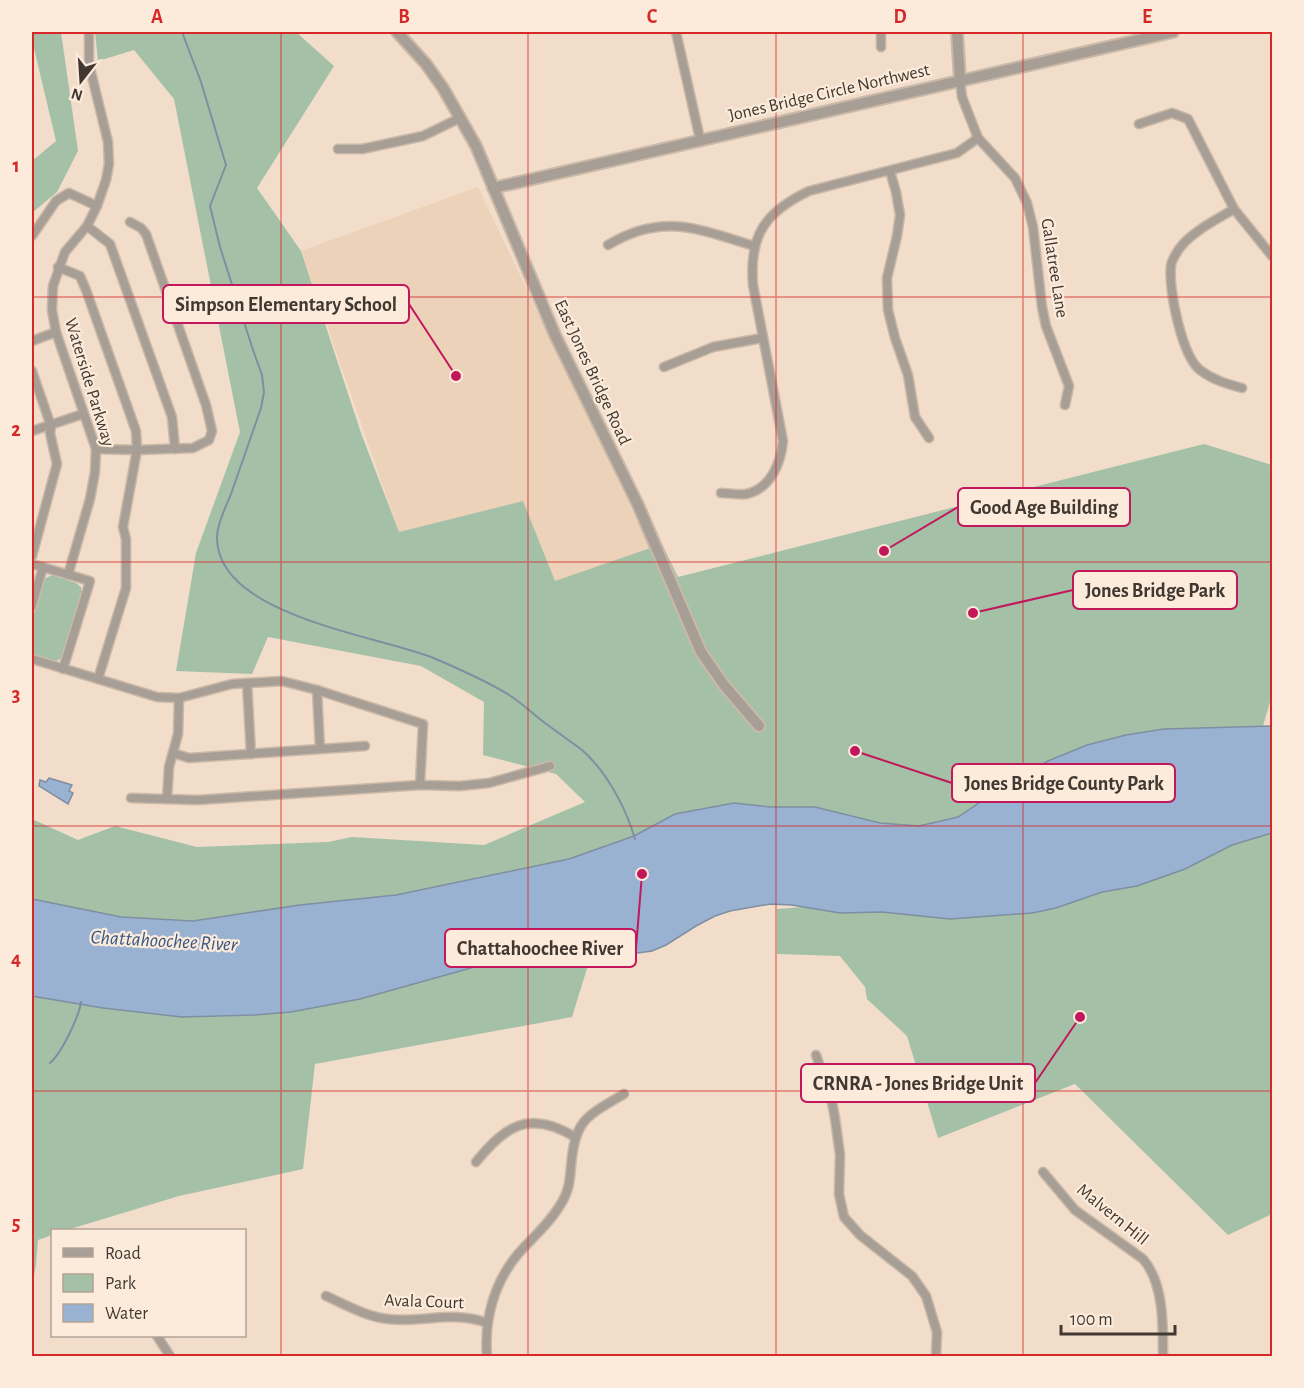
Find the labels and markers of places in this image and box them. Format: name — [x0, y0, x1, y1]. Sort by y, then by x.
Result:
callout: Simpson Elementary School — [163, 285, 409, 323]
callout: Good Age Building — [958, 488, 1130, 526]
callout: Jones Bridge Park — [1073, 571, 1237, 609]
callout: Jones Bridge County Park — [952, 764, 1175, 802]
callout: Chattahoochee River — [445, 929, 636, 967]
callout: CRNRA - Jones Bridge Unit — [801, 1064, 1035, 1102]

